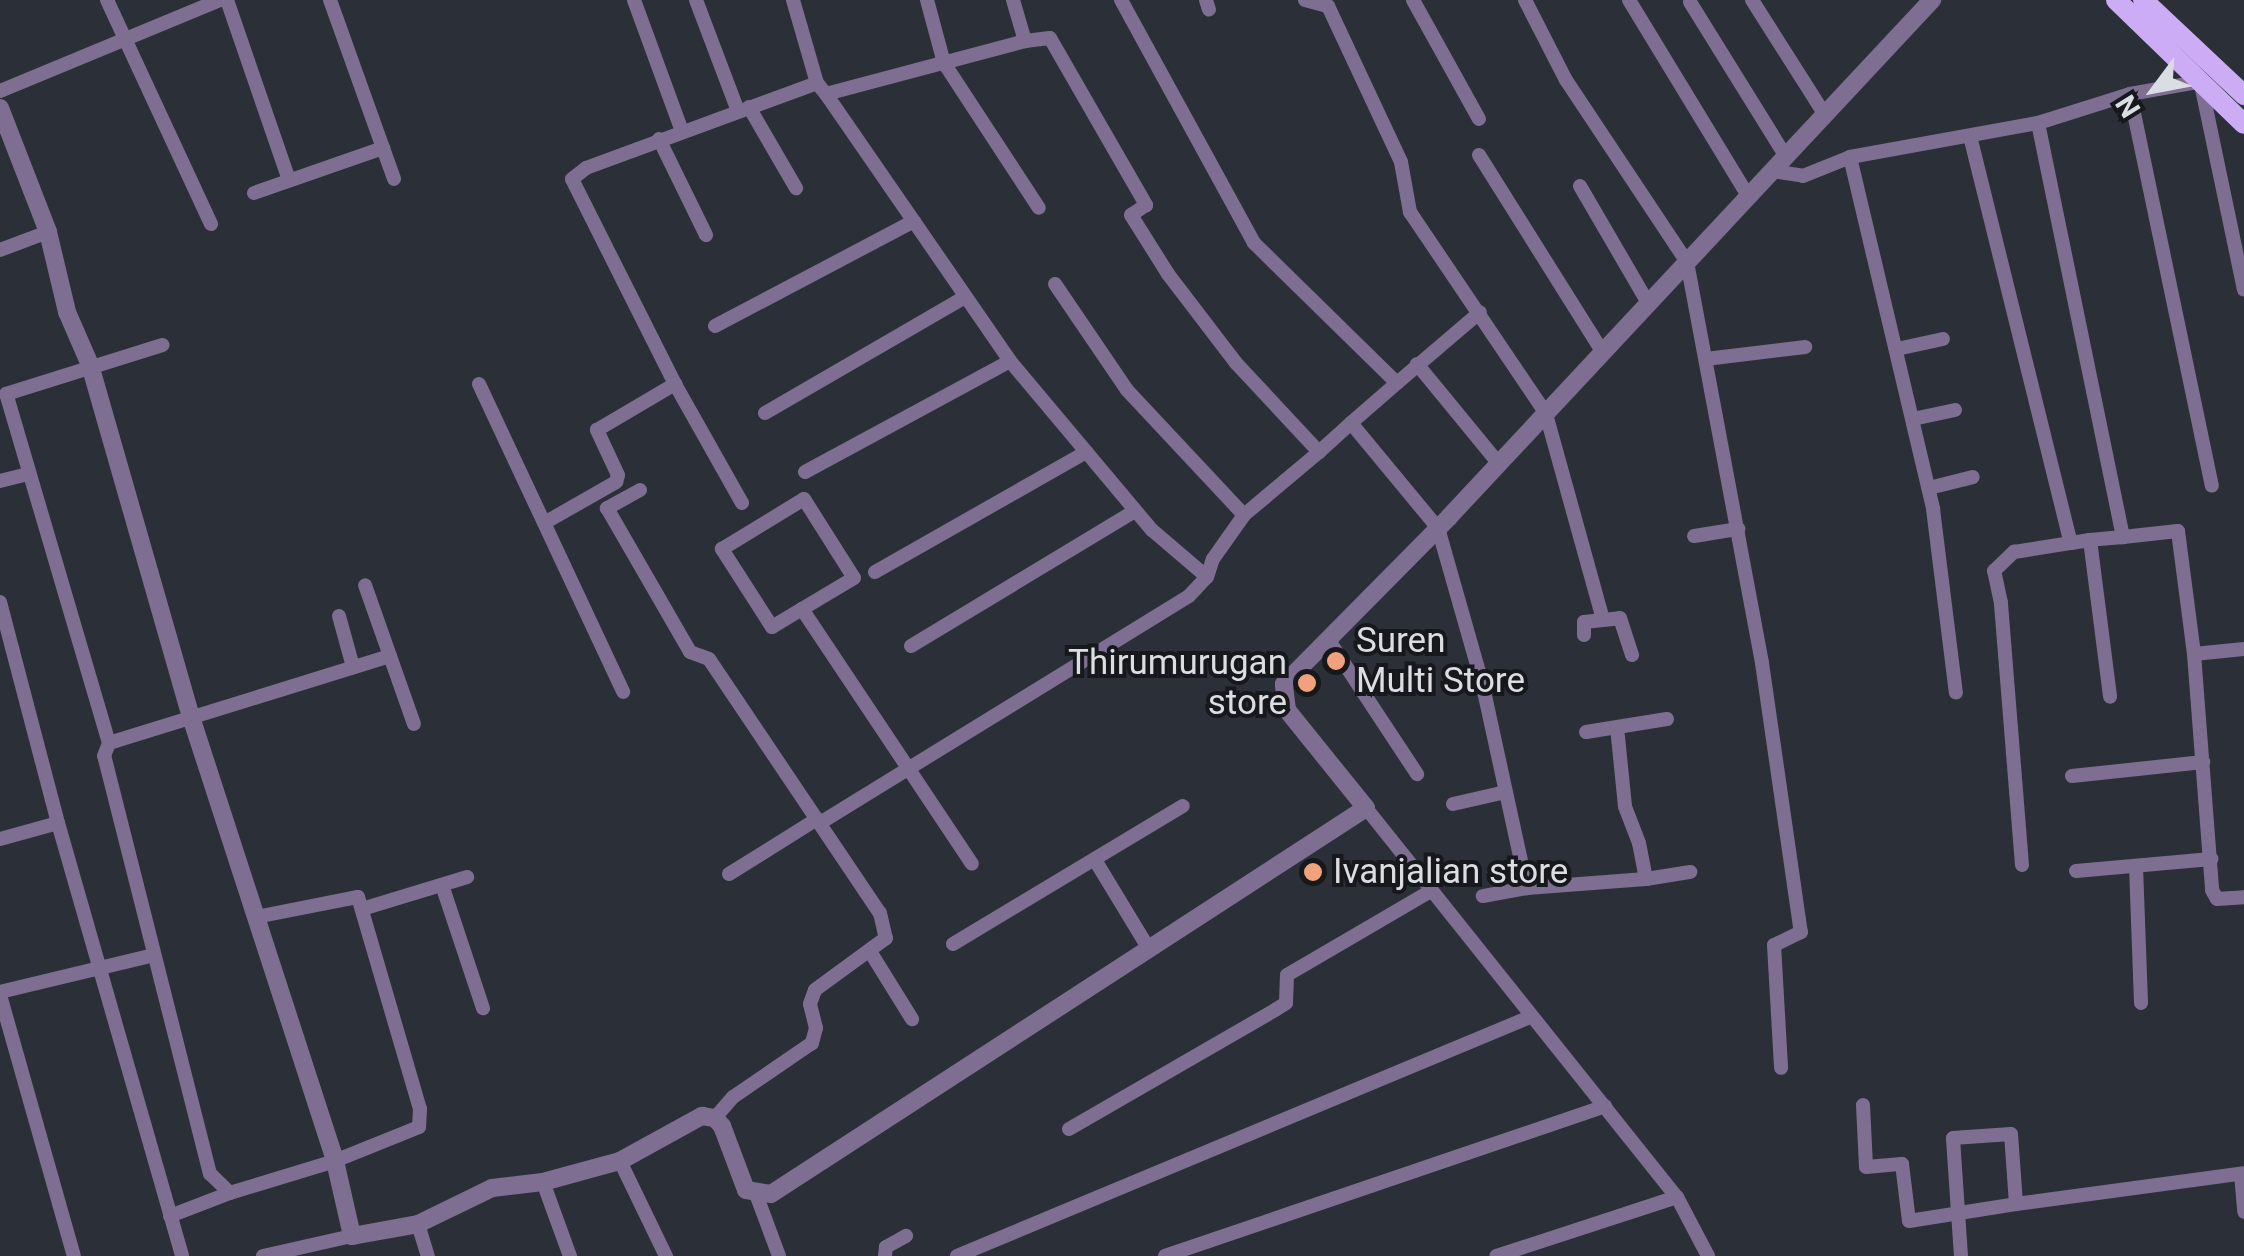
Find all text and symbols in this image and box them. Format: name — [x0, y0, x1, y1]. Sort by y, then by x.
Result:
north arrow — [2104, 40, 2204, 140]
text: N — [2109, 89, 2147, 123]
place label: Suren Multi Store — [1356, 620, 1525, 702]
place label: Thirumurugan store — [1068, 642, 1287, 724]
marker: Suren Multi Store — [1325, 650, 1347, 672]
marker: Thirumurugan store — [1296, 672, 1318, 694]
place label: Ivanjalian store — [1333, 851, 1568, 893]
marker: Ivanjalian store — [1302, 861, 1324, 883]

